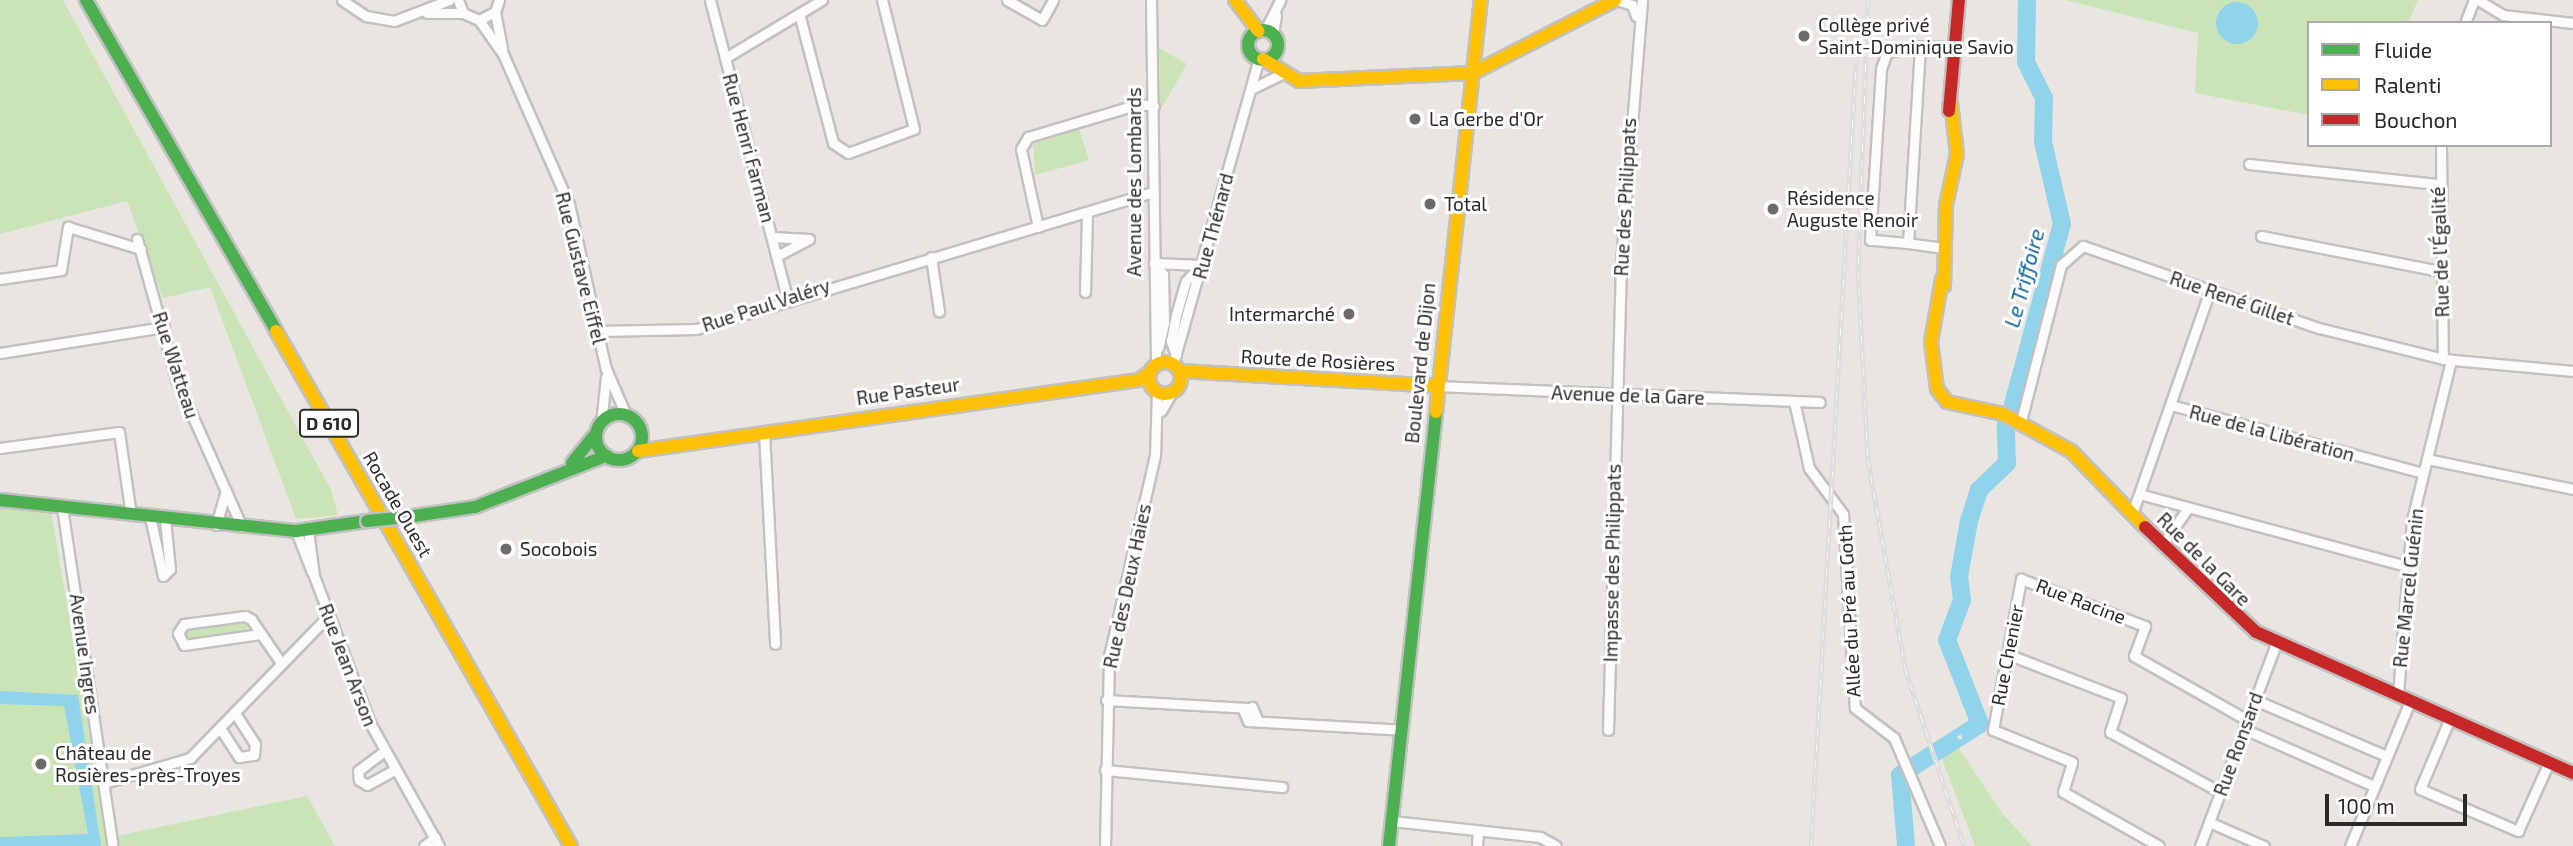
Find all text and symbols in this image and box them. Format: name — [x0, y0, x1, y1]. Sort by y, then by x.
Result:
place label: Collège privé Saint-Dominique Savio — [1818, 14, 2014, 58]
legend — [2307, 21, 2552, 147]
marker: Collège privé Saint-Dominique Savio — [1796, 28, 1812, 44]
text: Fluide — [2374, 37, 2432, 62]
street label: Rue Henri Farman — [718, 71, 780, 225]
text: Ralenti — [2374, 72, 2441, 97]
street label: Avenue des Lombards — [1123, 87, 1145, 277]
text: Bouchon — [2374, 107, 2458, 132]
place label: La Gerbe d'Or — [1429, 108, 1544, 130]
marker: La Gerbe d'Or — [1407, 111, 1423, 127]
street label: Rue des Philippats — [1609, 117, 1641, 277]
street label: Rue Thénard — [1188, 170, 1238, 282]
street label: Rue de l'Égalité — [2426, 186, 2454, 318]
place label: Résidence Auguste Renoir — [1787, 187, 1918, 231]
street label: Rue Gustave Eiffel — [551, 190, 611, 346]
place label: Total — [1444, 193, 1487, 215]
marker: Total — [1422, 196, 1438, 212]
marker: Résidence Auguste Renoir — [1765, 201, 1781, 217]
water label: Le Triffoire — [1999, 226, 2049, 330]
street label: Rue René Gillet — [2167, 266, 2297, 330]
street label: Rue Paul Valéry — [699, 273, 833, 337]
street label: Boulevard de Dijon — [1400, 282, 1440, 444]
place label: Intermarché — [1229, 303, 1335, 325]
marker: Intermarché — [1341, 306, 1357, 322]
street label: Rue Watteau — [148, 309, 204, 421]
street label: Route de Rosières — [1240, 345, 1396, 375]
street label: Rue Pasteur — [855, 372, 961, 410]
street label: Avenue de la Gare — [1551, 381, 1705, 409]
street label: Rue de la Libération — [2187, 400, 2357, 466]
road number: D 610 — [298, 408, 360, 438]
street label: Rocade Ouest — [359, 447, 437, 561]
street label: Impasse des Philippats — [1599, 464, 1625, 662]
street label: Rue des Deux Haies — [1098, 502, 1156, 670]
street label: Rue Marcel Guénin — [2388, 507, 2428, 669]
street label: Rue de la Gare — [2153, 508, 2255, 610]
street label: Allée du Pré au Goth — [1833, 524, 1865, 698]
place label: Socobois — [520, 538, 597, 560]
marker: Socobois — [498, 541, 514, 557]
street label: Rue Racine — [2033, 573, 2129, 629]
street label: Avenue Ingres — [65, 592, 105, 716]
street label: Rue Jean Arson — [314, 600, 382, 730]
street label: Rue Chenier — [1986, 602, 2028, 708]
street label: Rue Ronsard — [2209, 689, 2267, 799]
place label: Château de Rosières-près-Troyes — [55, 742, 241, 786]
marker: Château de Rosières-près-Troyes — [33, 756, 49, 772]
scale bar — [2328, 780, 2470, 824]
text: 100 m — [2338, 793, 2395, 818]

